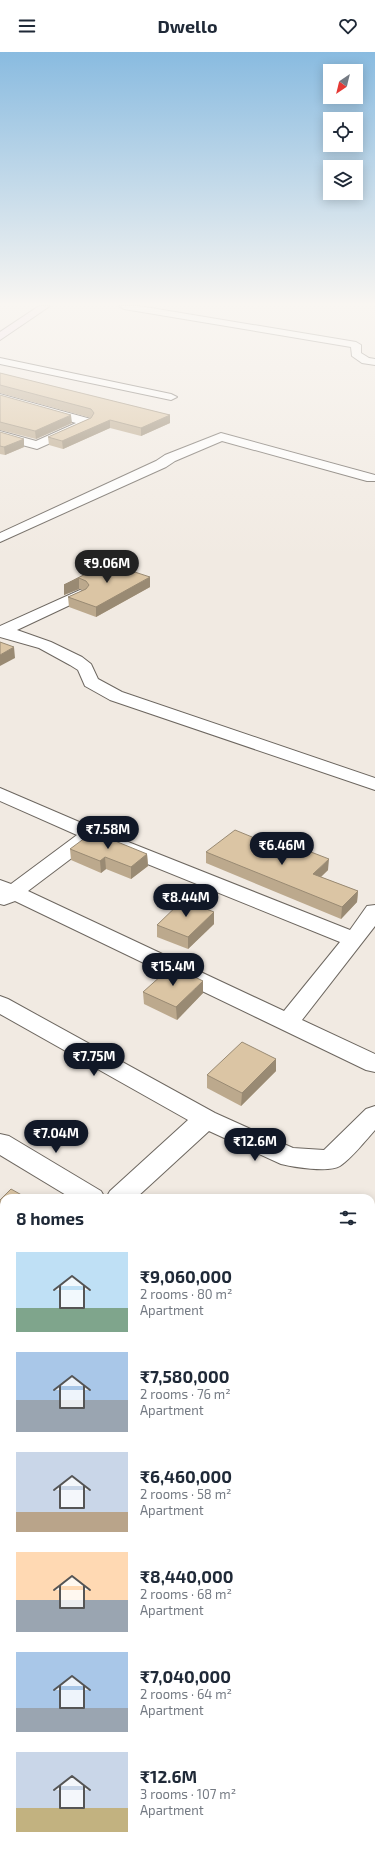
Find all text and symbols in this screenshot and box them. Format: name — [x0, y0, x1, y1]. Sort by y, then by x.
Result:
icon: menu — [16, 15, 38, 37]
text: Dwello — [157, 15, 218, 37]
icon: heart — [337, 15, 359, 37]
north arrow — [323, 64, 363, 104]
map controls — [323, 64, 363, 200]
button: locate — [323, 112, 363, 152]
button: layers — [323, 160, 363, 200]
pin: ₹9.06M — [74, 550, 140, 584]
text: ₹9.06M — [84, 555, 130, 571]
pin: ₹7.58M — [75, 816, 141, 850]
text: ₹7.58M — [86, 821, 130, 837]
pin: ₹6.46M — [249, 832, 315, 866]
text: ₹6.46M — [259, 837, 305, 853]
pin: ₹8.44M — [153, 884, 219, 918]
text: ₹8.44M — [162, 889, 210, 905]
pin: ₹15.4M — [140, 953, 206, 987]
text: ₹15.4M — [151, 958, 195, 974]
pin: ₹7.75M — [61, 1043, 127, 1077]
text: ₹7.75M — [73, 1048, 115, 1064]
pin: ₹7.04M — [23, 1120, 89, 1154]
text: ₹7.04M — [33, 1125, 79, 1141]
pin: ₹12.6M — [222, 1128, 288, 1162]
text: ₹12.6M — [233, 1133, 277, 1149]
icon: filters — [337, 1207, 359, 1229]
text: 8 homes — [16, 1208, 84, 1228]
text: ₹9,060,000 — [140, 1266, 232, 1286]
icon: home — [48, 1268, 96, 1316]
text: 2 rooms · 80 m² — [140, 1286, 232, 1302]
text: Apartment — [140, 1302, 204, 1318]
text: ₹7,580,000 — [140, 1366, 229, 1386]
icon: home — [48, 1368, 96, 1416]
text: 2 rooms · 76 m² — [140, 1386, 231, 1402]
text: Apartment — [140, 1402, 204, 1418]
text: ₹6,460,000 — [140, 1466, 232, 1486]
icon: home — [48, 1468, 96, 1516]
text: 2 rooms · 58 m² — [140, 1486, 231, 1502]
text: Apartment — [140, 1502, 204, 1518]
text: ₹8,440,000 — [140, 1566, 233, 1586]
icon: home — [48, 1568, 96, 1616]
text: 2 rooms · 68 m² — [140, 1586, 232, 1602]
text: Apartment — [140, 1602, 204, 1618]
text: ₹7,040,000 — [140, 1666, 231, 1686]
icon: home — [48, 1668, 96, 1716]
text: 2 rooms · 64 m² — [140, 1686, 232, 1702]
text: Apartment — [140, 1702, 204, 1718]
text: ₹12.6M — [140, 1766, 197, 1786]
icon: home — [48, 1768, 96, 1816]
text: 3 rooms · 107 m² — [140, 1786, 236, 1802]
text: Apartment — [140, 1802, 204, 1818]

